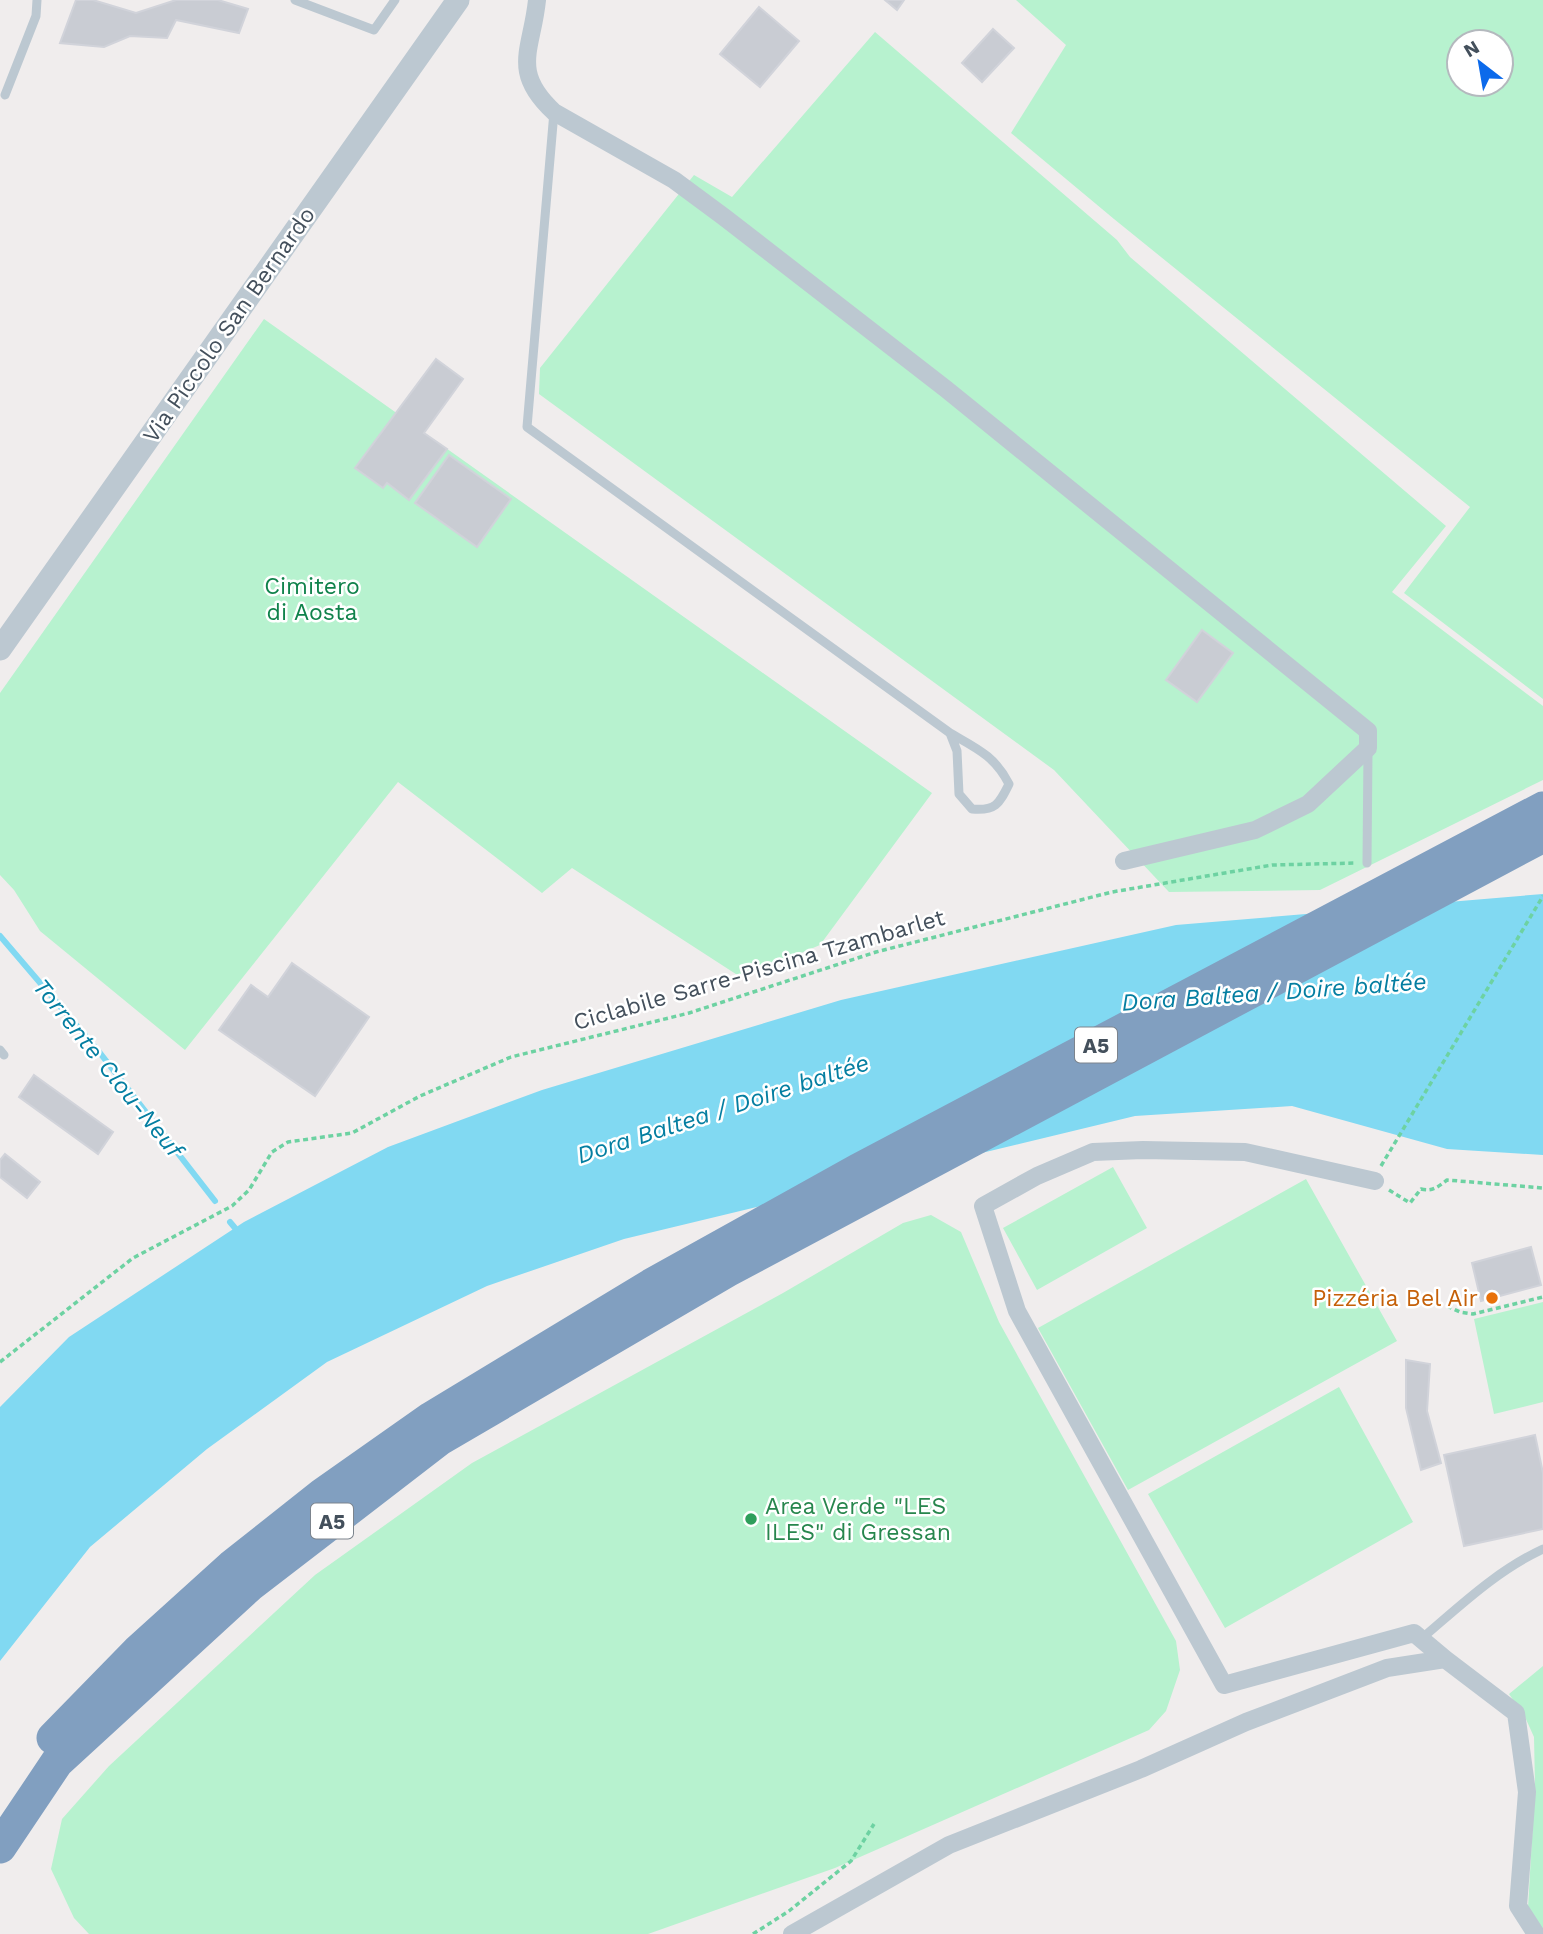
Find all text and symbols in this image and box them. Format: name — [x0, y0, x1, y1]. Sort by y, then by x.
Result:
north arrow — [1445, 28, 1515, 98]
text: N — [1460, 35, 1483, 62]
street label: Via Piccolo San Bernardo — [137, 202, 321, 448]
park label: Cimitero di Aosta — [264, 573, 360, 626]
street label: Ciclabile Sarre-Piscina Tzambarlet — [570, 904, 948, 1036]
water label: Dora Baltea / Doire baltée — [1120, 967, 1428, 1017]
water label: Torrente Clou-Neuf — [27, 973, 191, 1165]
road number: A5 — [1075, 1028, 1117, 1062]
water label: Dora Baltea / Doire baltée — [573, 1048, 873, 1170]
place label: Pizzéria Bel Air — [1312, 1285, 1478, 1312]
marker: Pizzéria Bel Air — [1484, 1290, 1500, 1306]
place label: Area Verde "LES ILES" di Gressan — [765, 1493, 951, 1546]
road number: A5 — [311, 1504, 353, 1538]
marker: Area Verde "LES ILES" di Gressan — [743, 1511, 759, 1527]

